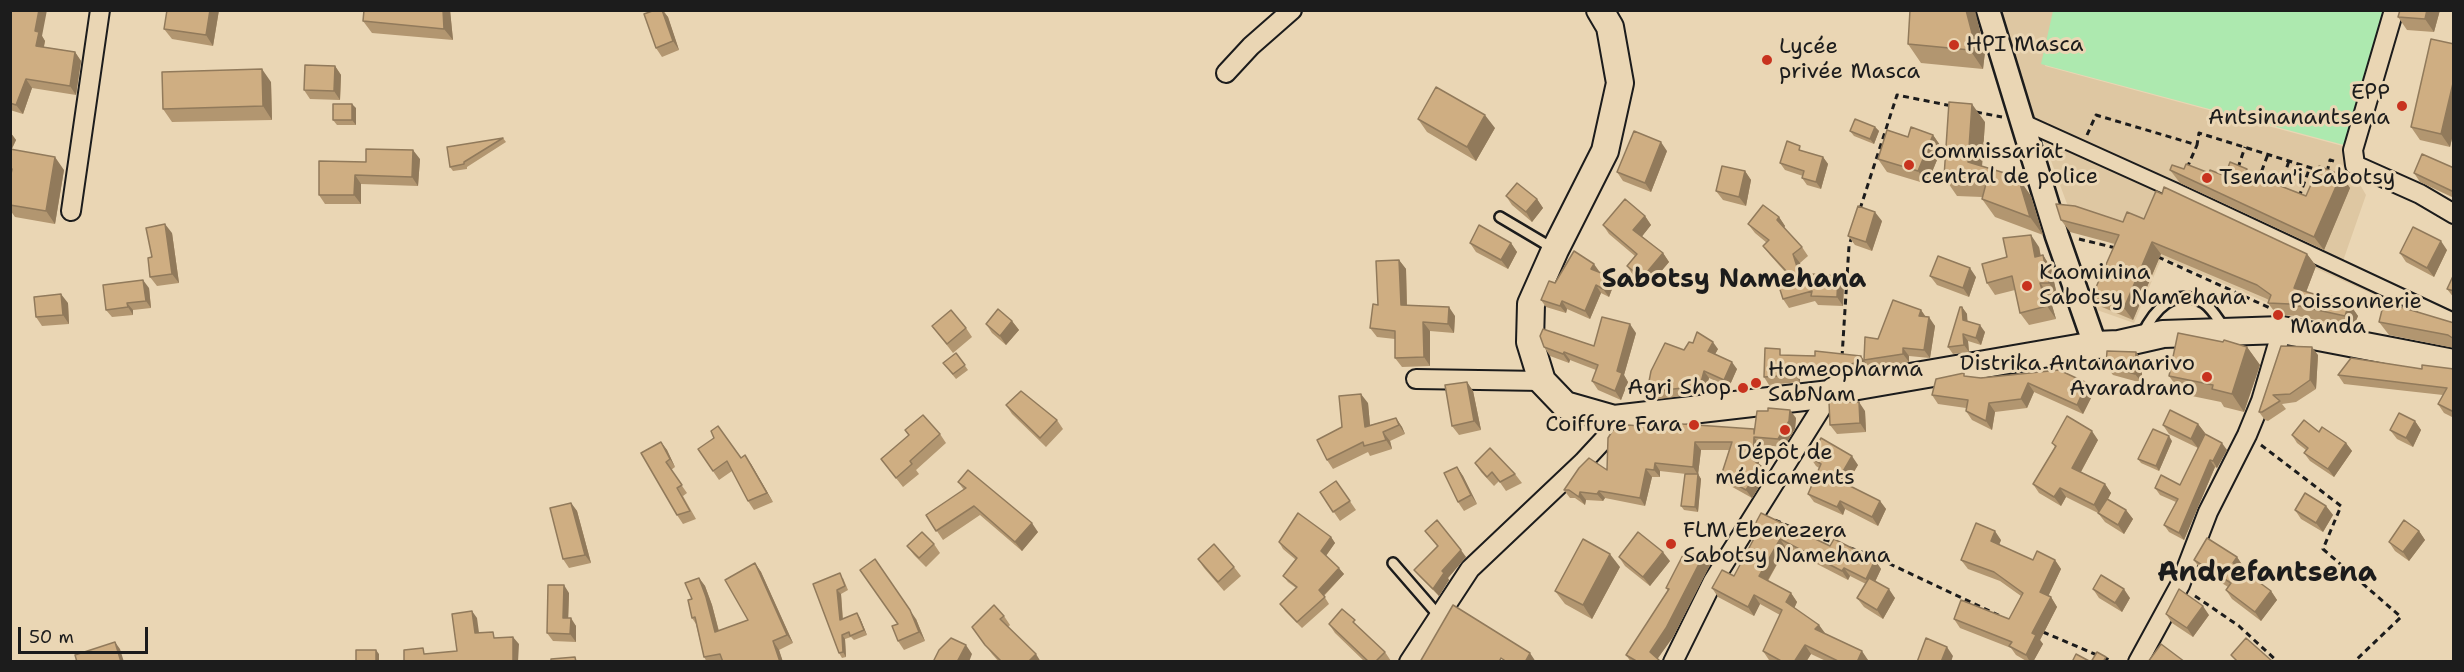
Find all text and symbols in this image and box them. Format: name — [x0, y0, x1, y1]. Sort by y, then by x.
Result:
place label: HPI Masca — [1966, 32, 2084, 58]
place label: Lycée privée Masca — [1779, 34, 1920, 86]
marker: HPI Masca — [1947, 38, 1961, 52]
marker: Lycée privée Masca — [1760, 53, 1774, 67]
place label: EPP Antsinanantsena — [2208, 80, 2390, 132]
marker: EPP Antsinanantsena — [2395, 99, 2409, 113]
place label: Commissariat central de police — [1921, 139, 2098, 190]
marker: Commissariat central de police — [1902, 158, 1916, 172]
place label: Tsenan'i Sabotsy — [2219, 165, 2395, 191]
marker: Tsenan'i Sabotsy — [2200, 171, 2214, 185]
place label: Kaominina Sabotsy Namehana — [2039, 260, 2246, 312]
district label: Sabotsy Namehana — [1602, 264, 1866, 296]
marker: Kaominina Sabotsy Namehana — [2020, 279, 2034, 293]
place label: Poissonnerie Manda — [2290, 289, 2422, 340]
marker: Poissonnerie Manda — [2271, 308, 2285, 322]
place label: Distrika Antananarivo Avaradrano — [1960, 351, 2195, 402]
place label: Homeopharma SabNam — [1768, 357, 1923, 408]
marker: Distrika Antananarivo Avaradrano — [2200, 370, 2214, 384]
place label: Agri Shop — [1627, 375, 1731, 401]
marker: Homeopharma SabNam — [1749, 376, 1763, 390]
marker: Agri Shop — [1736, 381, 1750, 395]
place label: Coiffure Fara — [1545, 412, 1682, 438]
marker: Coiffure Fara — [1687, 418, 1701, 432]
marker: Dépôt de médicaments — [1778, 423, 1792, 437]
place label: Dépôt de médicaments — [1715, 440, 1855, 492]
place label: FLM Ebenezera Sabotsy Namehana — [1683, 518, 1890, 570]
marker: FLM Ebenezera Sabotsy Namehana — [1664, 537, 1678, 551]
district label: Andrefantsena — [2157, 557, 2377, 591]
scale bar — [21, 615, 152, 653]
text: 50 m — [29, 625, 74, 649]

